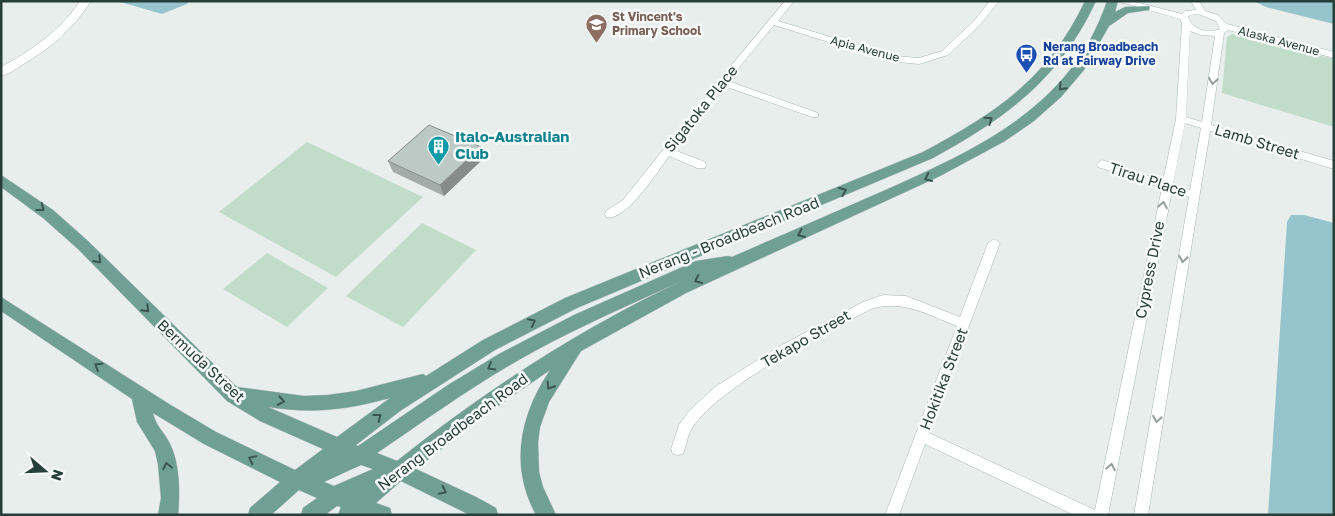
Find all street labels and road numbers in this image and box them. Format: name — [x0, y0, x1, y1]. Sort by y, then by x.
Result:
street label: Alaska Avenue — [1237, 22, 1321, 59]
street label: Apia Avenue — [829, 32, 901, 65]
street label: Sigatoka Place — [660, 61, 741, 155]
street label: Lamb Street — [1213, 120, 1302, 162]
street label: Tirau Place — [1107, 158, 1190, 200]
street label: Nerang - Broadbeach Road — [636, 193, 821, 282]
street label: Cypress Drive — [1131, 219, 1167, 320]
street label: Tekapo Street — [758, 305, 853, 371]
street label: Bermuda Street — [154, 315, 249, 405]
street label: Hokitika Street — [915, 325, 971, 432]
street label: Nerang Broadbeach Road — [374, 369, 531, 494]

